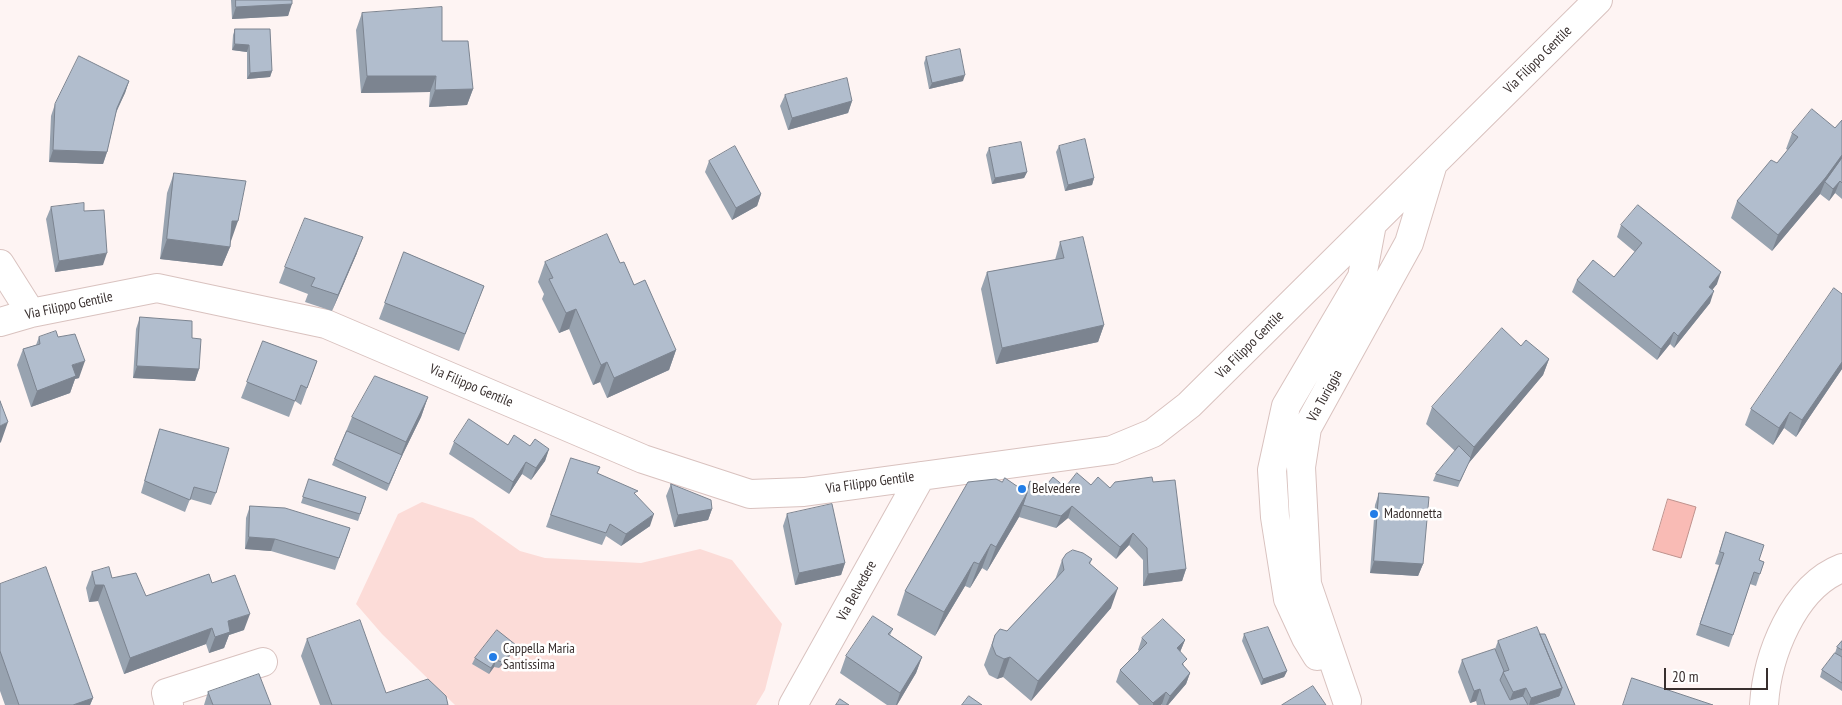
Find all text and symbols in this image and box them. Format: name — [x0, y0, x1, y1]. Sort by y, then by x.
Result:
street label: Via Filippo Gentile — [1501, 23, 1575, 97]
street label: Via Filippo Gentile — [24, 289, 114, 323]
street label: Via Filippo Gentile — [1213, 308, 1287, 382]
street label: Via Filippo Gentile — [427, 361, 515, 411]
street label: Via Turiggia — [1304, 367, 1346, 425]
street label: Via Filippo Gentile — [825, 468, 915, 498]
place label: Belvedere — [1032, 481, 1080, 497]
marker: Belvedere — [1016, 483, 1028, 495]
place label: Madonnetta — [1384, 506, 1442, 522]
marker: Madonnetta — [1368, 508, 1380, 520]
street label: Via Belvedere — [834, 558, 880, 624]
place label: Cappella Maria Santissima — [503, 641, 575, 674]
marker: Cappella Maria Santissima — [487, 651, 499, 663]
scale bar — [1667, 658, 1771, 690]
text: 20 m — [1672, 667, 1698, 686]

